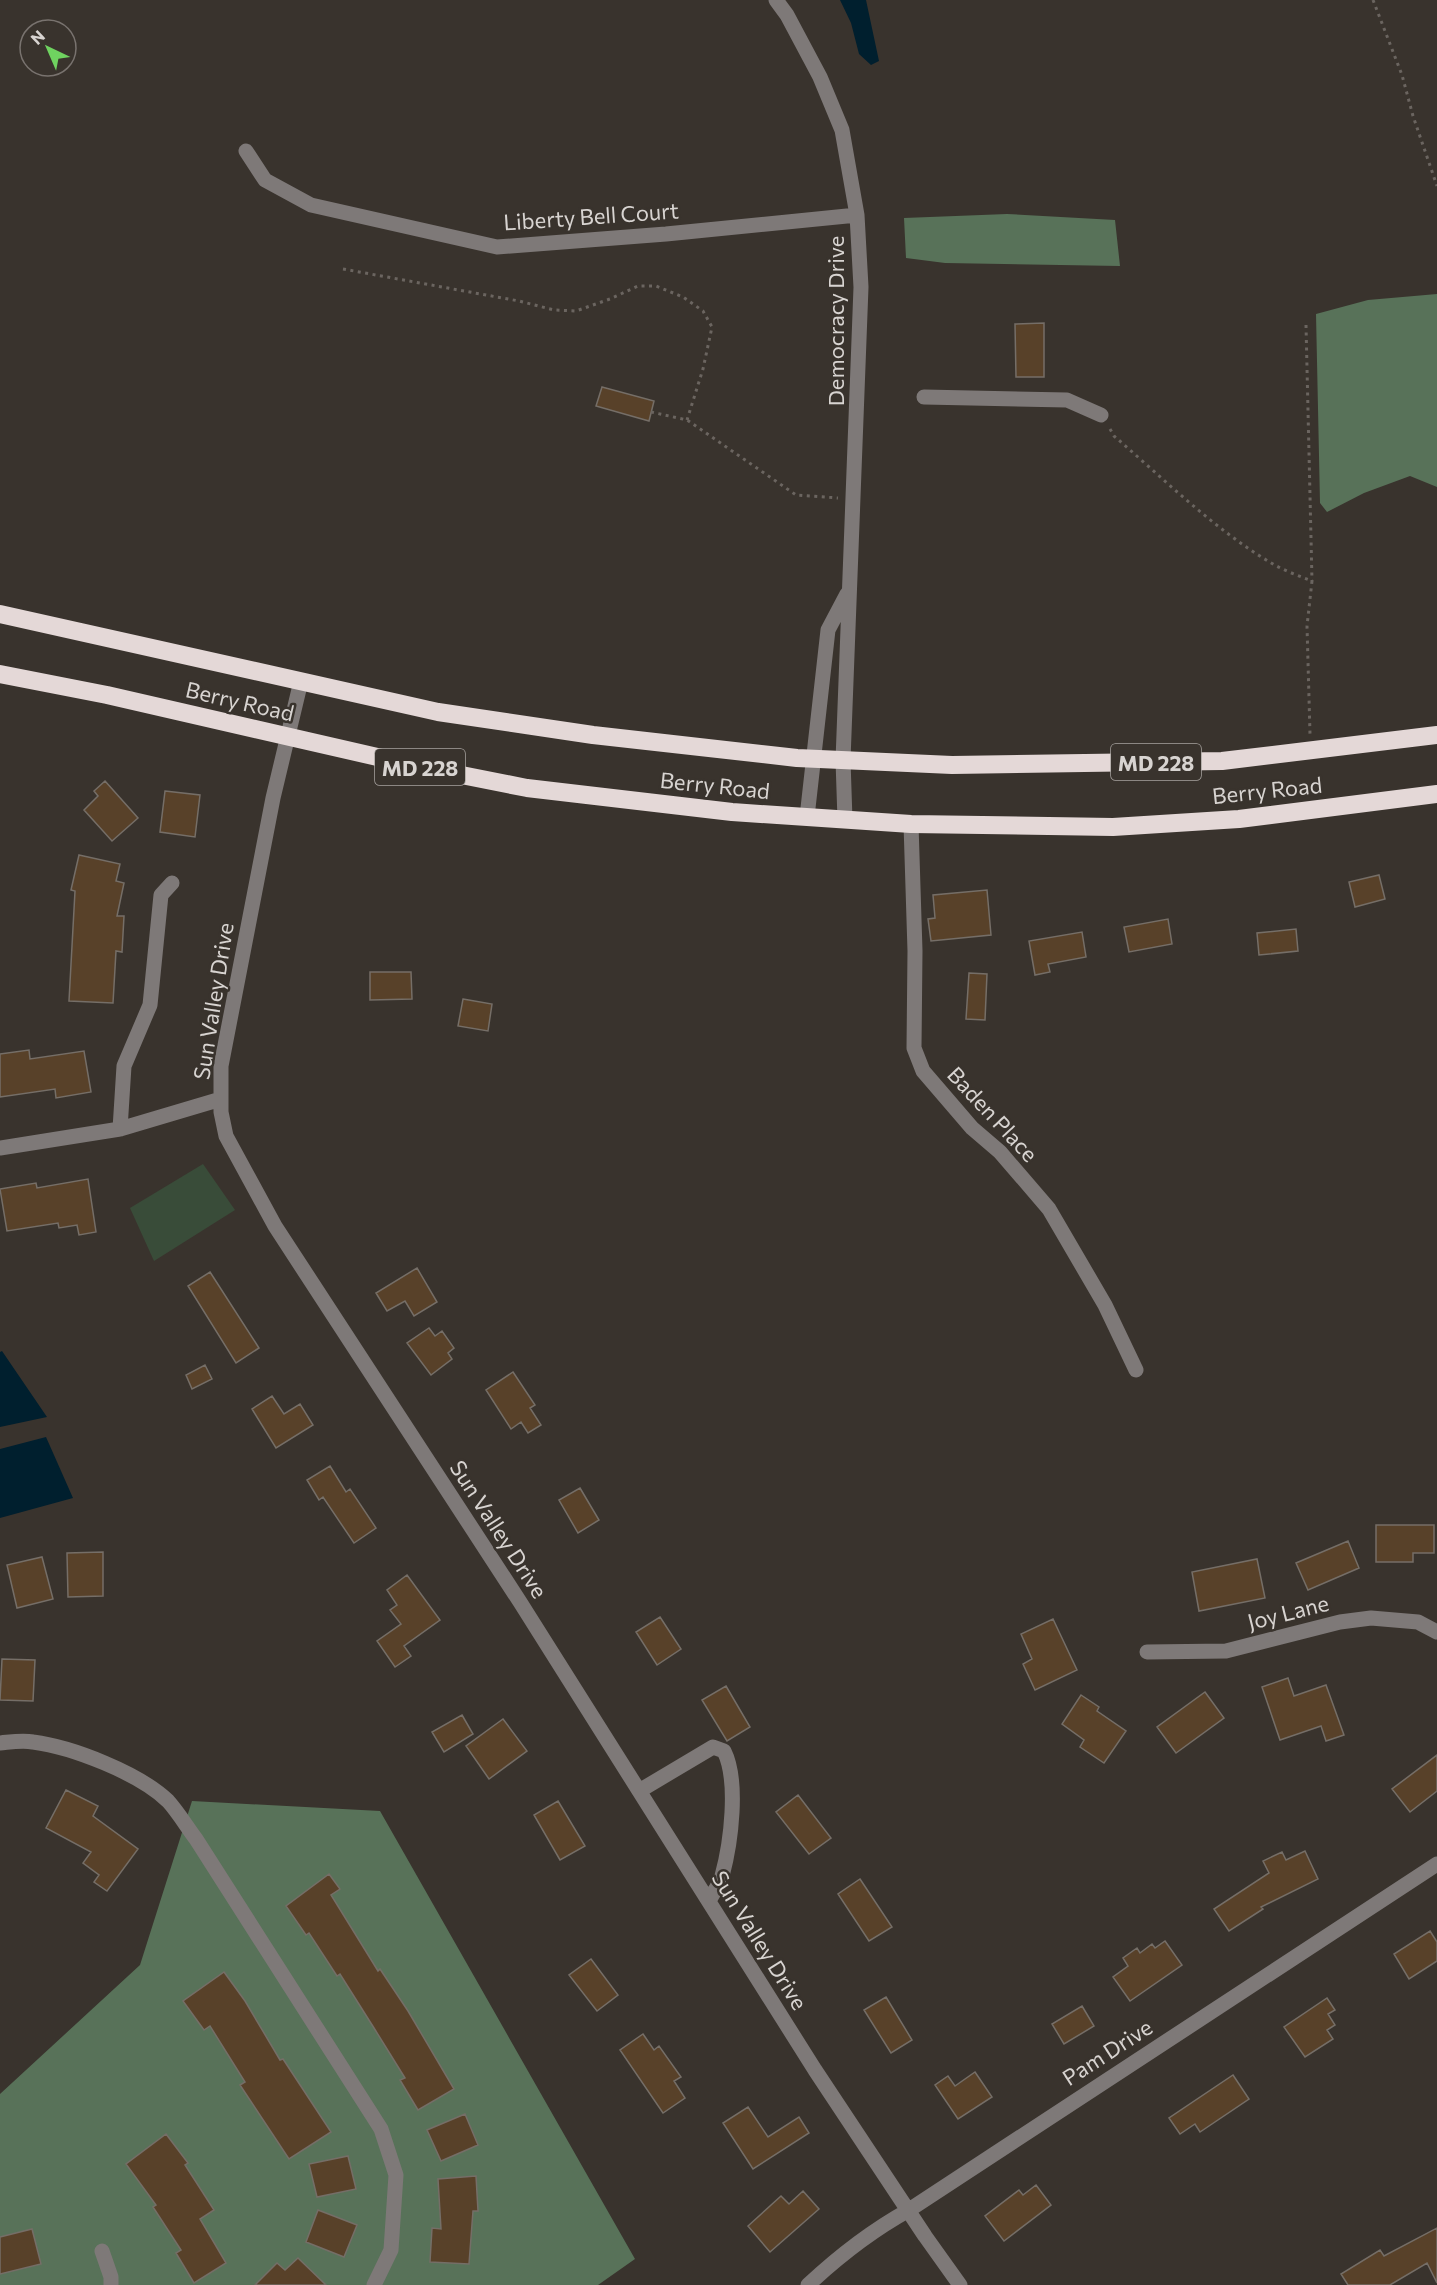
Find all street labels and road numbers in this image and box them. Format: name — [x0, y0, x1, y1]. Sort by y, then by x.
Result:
street label: Liberty Bell Court — [502, 196, 680, 236]
street label: Democracy Drive — [822, 236, 849, 406]
street label: Berry Road — [183, 675, 297, 727]
road number: MD 228 — [1111, 744, 1201, 780]
road number: MD 228 — [375, 749, 465, 785]
street label: Berry Road — [659, 766, 771, 804]
street label: Berry Road — [1211, 771, 1323, 809]
street label: Sun Valley Drive — [187, 921, 239, 1081]
street label: Baden Place — [942, 1061, 1044, 1167]
street label: Sun Valley Drive — [444, 1455, 554, 1603]
street label: Joy Lane — [1244, 1589, 1332, 1635]
street label: Sun Valley Drive — [707, 1866, 813, 2014]
street label: Pam Drive — [1057, 2013, 1157, 2091]

